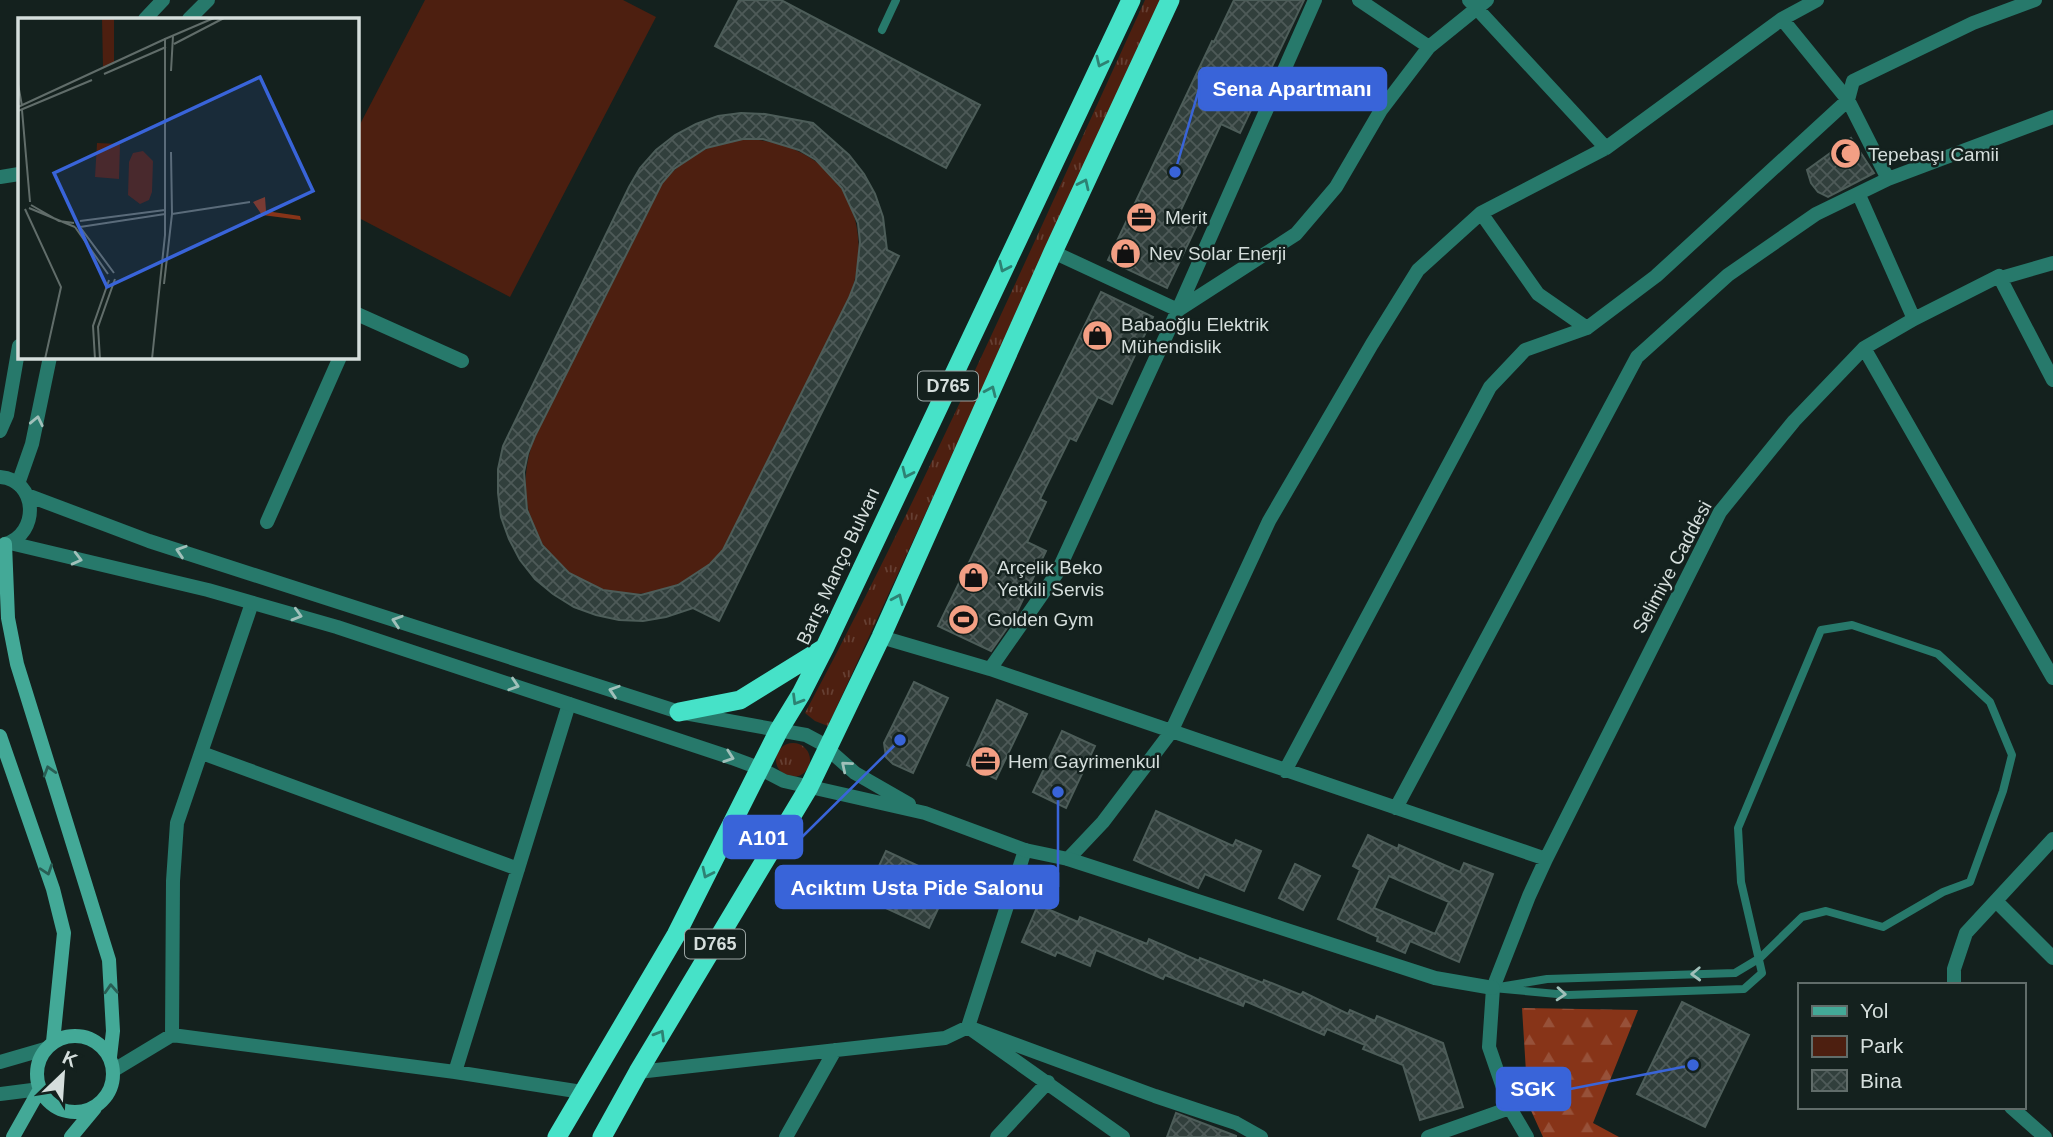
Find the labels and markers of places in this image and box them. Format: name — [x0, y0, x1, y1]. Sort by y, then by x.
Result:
callout: Sena Apartmanı — [1199, 68, 1386, 110]
mosque icon: Tepebaşı Camii — [1828, 137, 1862, 171]
place label: Tepebaşı Camii — [1868, 144, 1999, 165]
office icon: Merit — [1125, 200, 1159, 234]
place label: Merit — [1165, 207, 1208, 228]
shop icon: Nev Solar Enerji — [1109, 236, 1143, 270]
place label: Nev Solar Enerji — [1149, 243, 1286, 264]
place label: Babaoğlu Elektrik Mühendislik — [1121, 314, 1269, 357]
shop icon: Babaoğlu Elektrik Mühendislik — [1081, 318, 1115, 352]
place label: Arçelik Beko Yetkili Servis — [997, 557, 1104, 600]
shop icon: Arçelik Beko Yetkili Servis — [957, 561, 991, 595]
sports icon: Golden Gym — [947, 602, 981, 636]
place label: Golden Gym — [987, 609, 1094, 630]
office icon: Hem Gayrimenkul — [968, 744, 1002, 778]
place label: Hem Gayrimenkul — [1008, 751, 1160, 772]
callout: A101 — [724, 816, 802, 858]
callout: Acıktım Usta Pide Salonu — [776, 866, 1058, 908]
callout: SGK — [1497, 1068, 1570, 1110]

